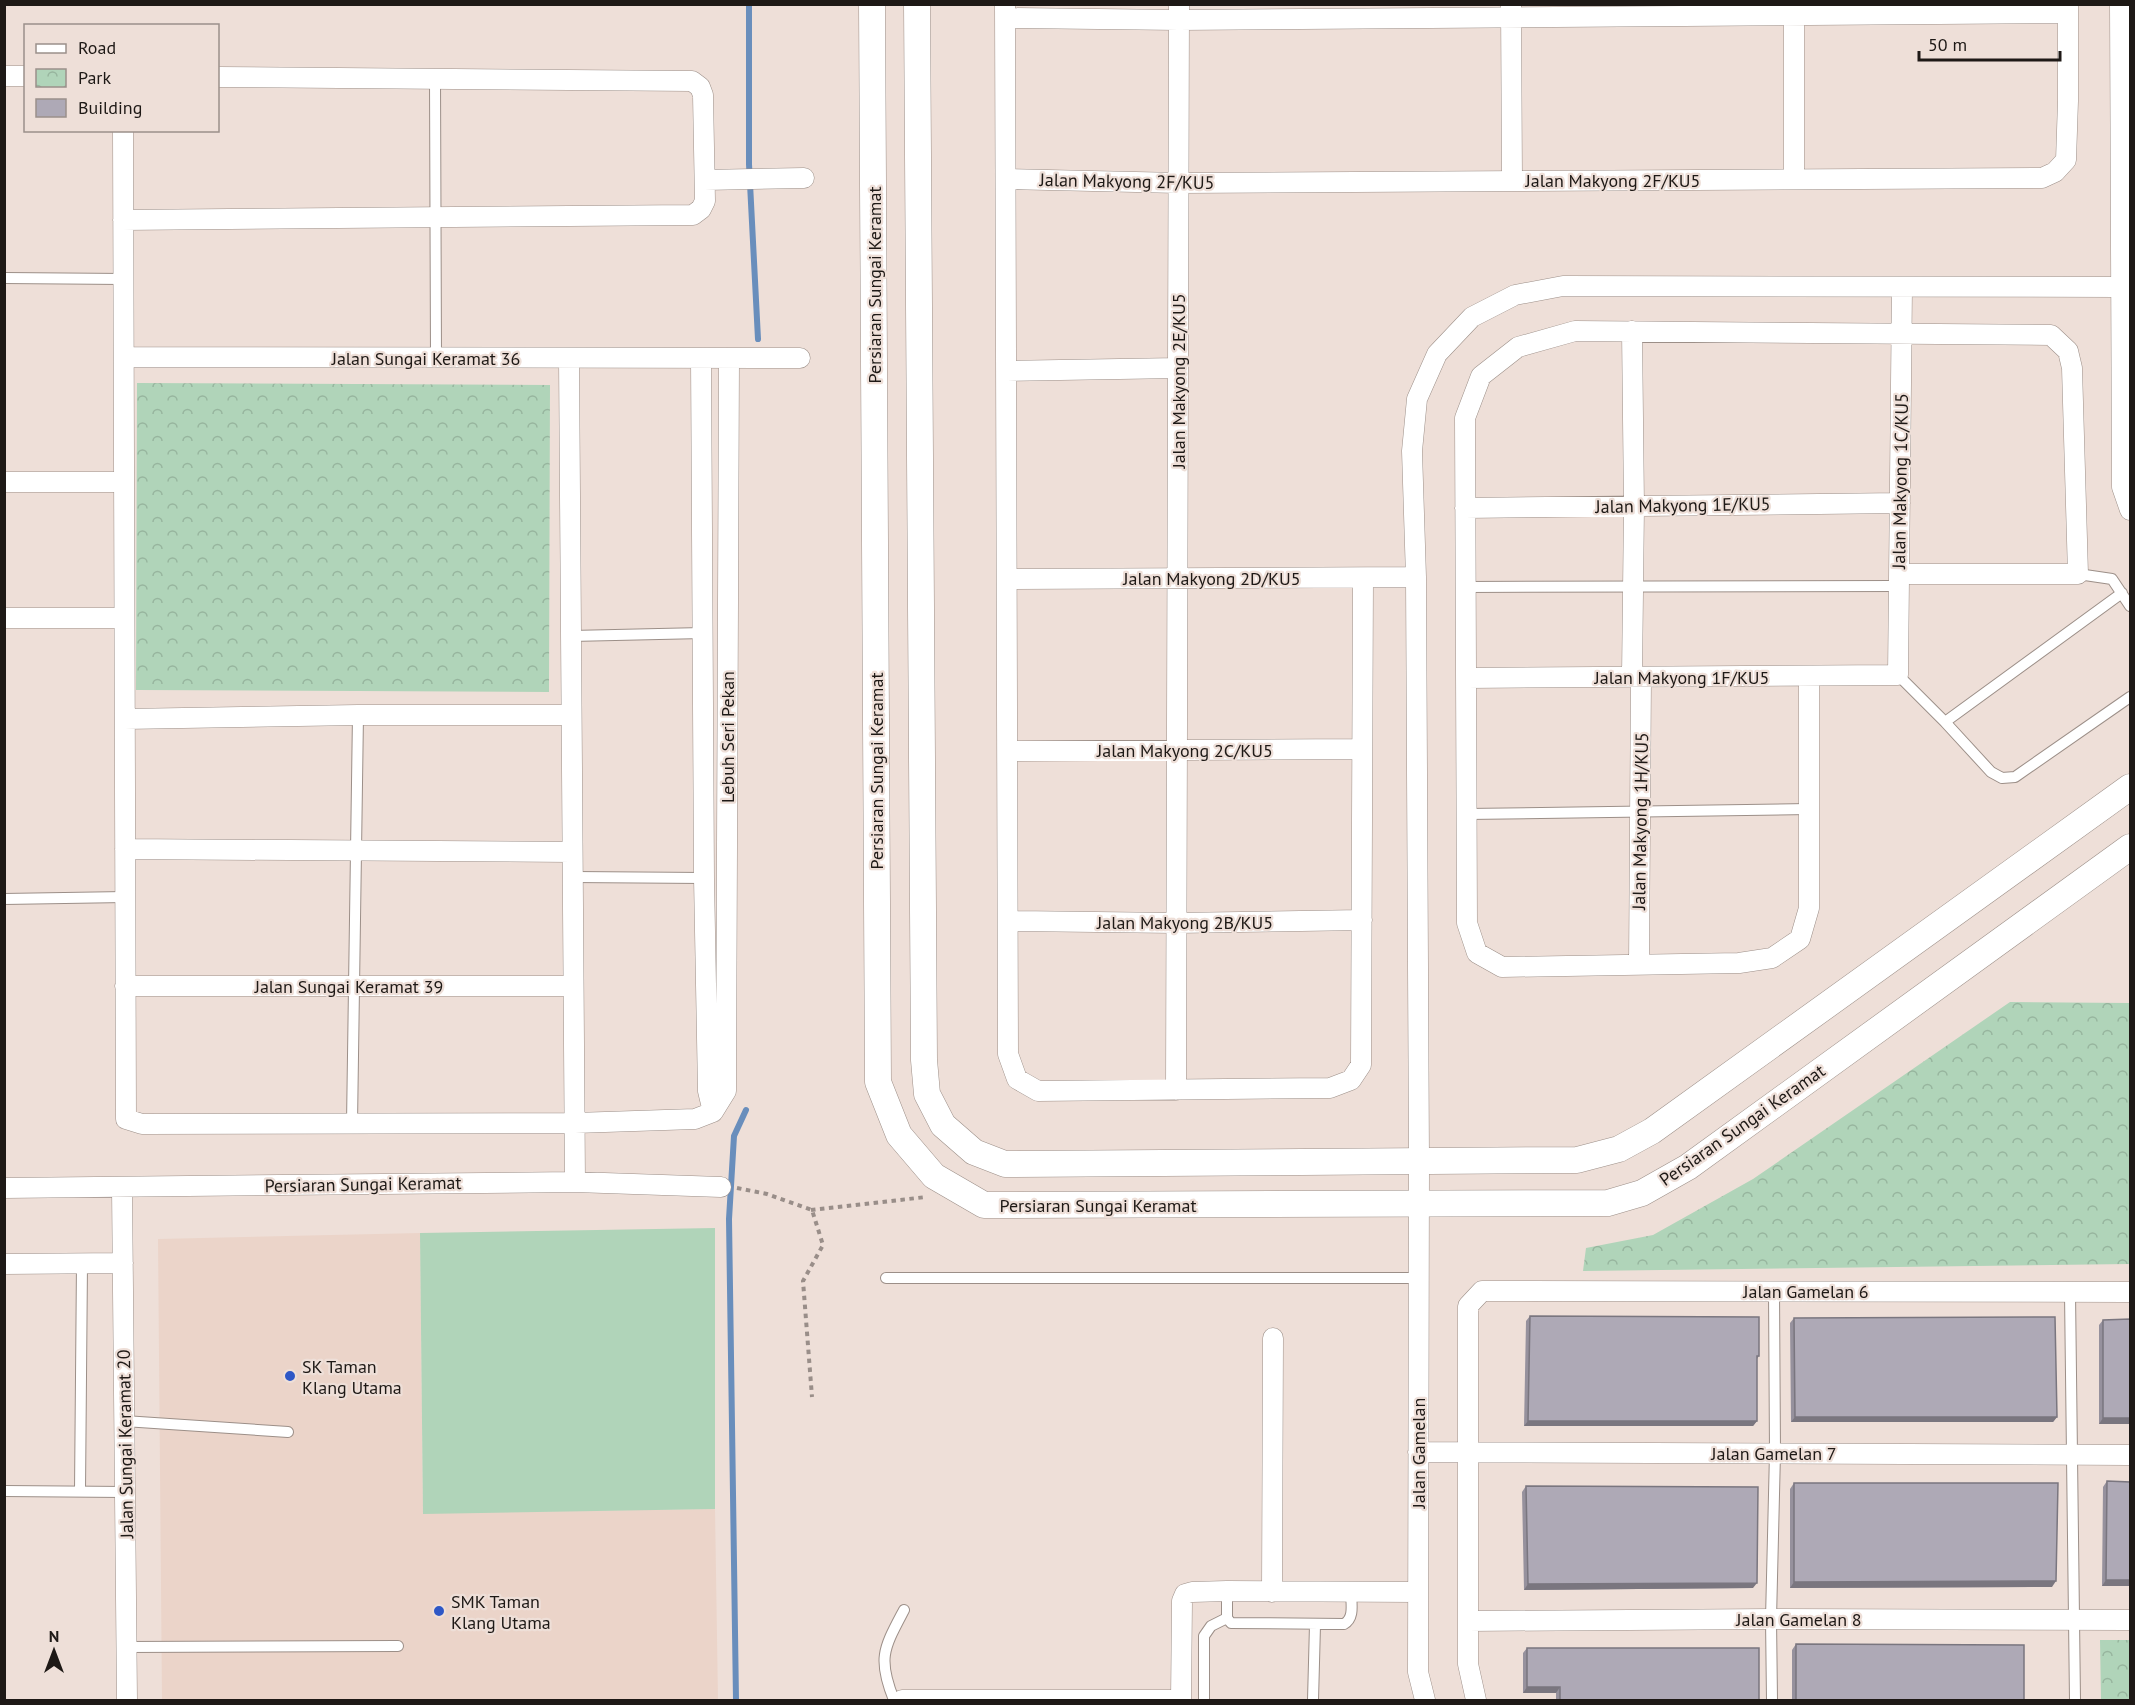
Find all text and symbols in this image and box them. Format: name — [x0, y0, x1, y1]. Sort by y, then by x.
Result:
legend — [24, 24, 219, 132]
scale bar — [1919, 24, 2060, 62]
text: 50 m — [1928, 33, 1967, 56]
text: Road — [78, 36, 116, 59]
text: Park — [78, 66, 111, 89]
text: Building — [78, 96, 142, 119]
street label: Jalan Makyong 2F/KU5 — [1038, 168, 1215, 194]
street label: Jalan Makyong 2F/KU5 — [1525, 169, 1700, 192]
street label: Persiaran Sungai Keramat — [863, 187, 886, 384]
street label: Jalan Makyong 2E/KU5 — [1167, 293, 1190, 470]
street label: Jalan Sungai Keramat 36 — [331, 347, 520, 370]
street label: Jalan Makyong 1C/KU5 — [1887, 393, 1913, 570]
street label: Jalan Makyong 1E/KU5 — [1594, 492, 1771, 518]
street label: Jalan Makyong 2D/KU5 — [1122, 567, 1301, 590]
street label: Jalan Makyong 1F/KU5 — [1594, 666, 1769, 689]
street label: Lebuh Seri Pekan — [716, 671, 739, 803]
street label: Persiaran Sungai Keramat — [865, 673, 888, 870]
street label: Jalan Makyong 1H/KU5 — [1627, 732, 1653, 911]
street label: Jalan Makyong 2C/KU5 — [1096, 739, 1273, 762]
street label: Jalan Makyong 2B/KU5 — [1096, 911, 1273, 934]
street label: Jalan Sungai Keramat 39 — [254, 975, 443, 998]
street label: Persiaran Sungai Keramat — [1655, 1059, 1829, 1191]
street label: Persiaran Sungai Keramat — [264, 1171, 462, 1197]
street label: Persiaran Sungai Keramat — [1000, 1194, 1197, 1217]
street label: Jalan Gamelan 6 — [1742, 1280, 1869, 1303]
street label: Jalan Sungai Keramat 20 — [112, 1349, 138, 1540]
place label: SK Taman Klang Utama — [302, 1355, 402, 1399]
marker: SK Taman Klang Utama — [283, 1369, 297, 1383]
street label: Jalan Gamelan — [1407, 1398, 1430, 1509]
street label: Jalan Gamelan 7 — [1710, 1442, 1837, 1465]
place label: SMK Taman Klang Utama — [451, 1590, 551, 1634]
marker: SMK Taman Klang Utama — [432, 1604, 446, 1618]
street label: Jalan Gamelan 8 — [1735, 1608, 1862, 1631]
north arrow — [24, 1621, 84, 1681]
text: N — [49, 1626, 59, 1646]

